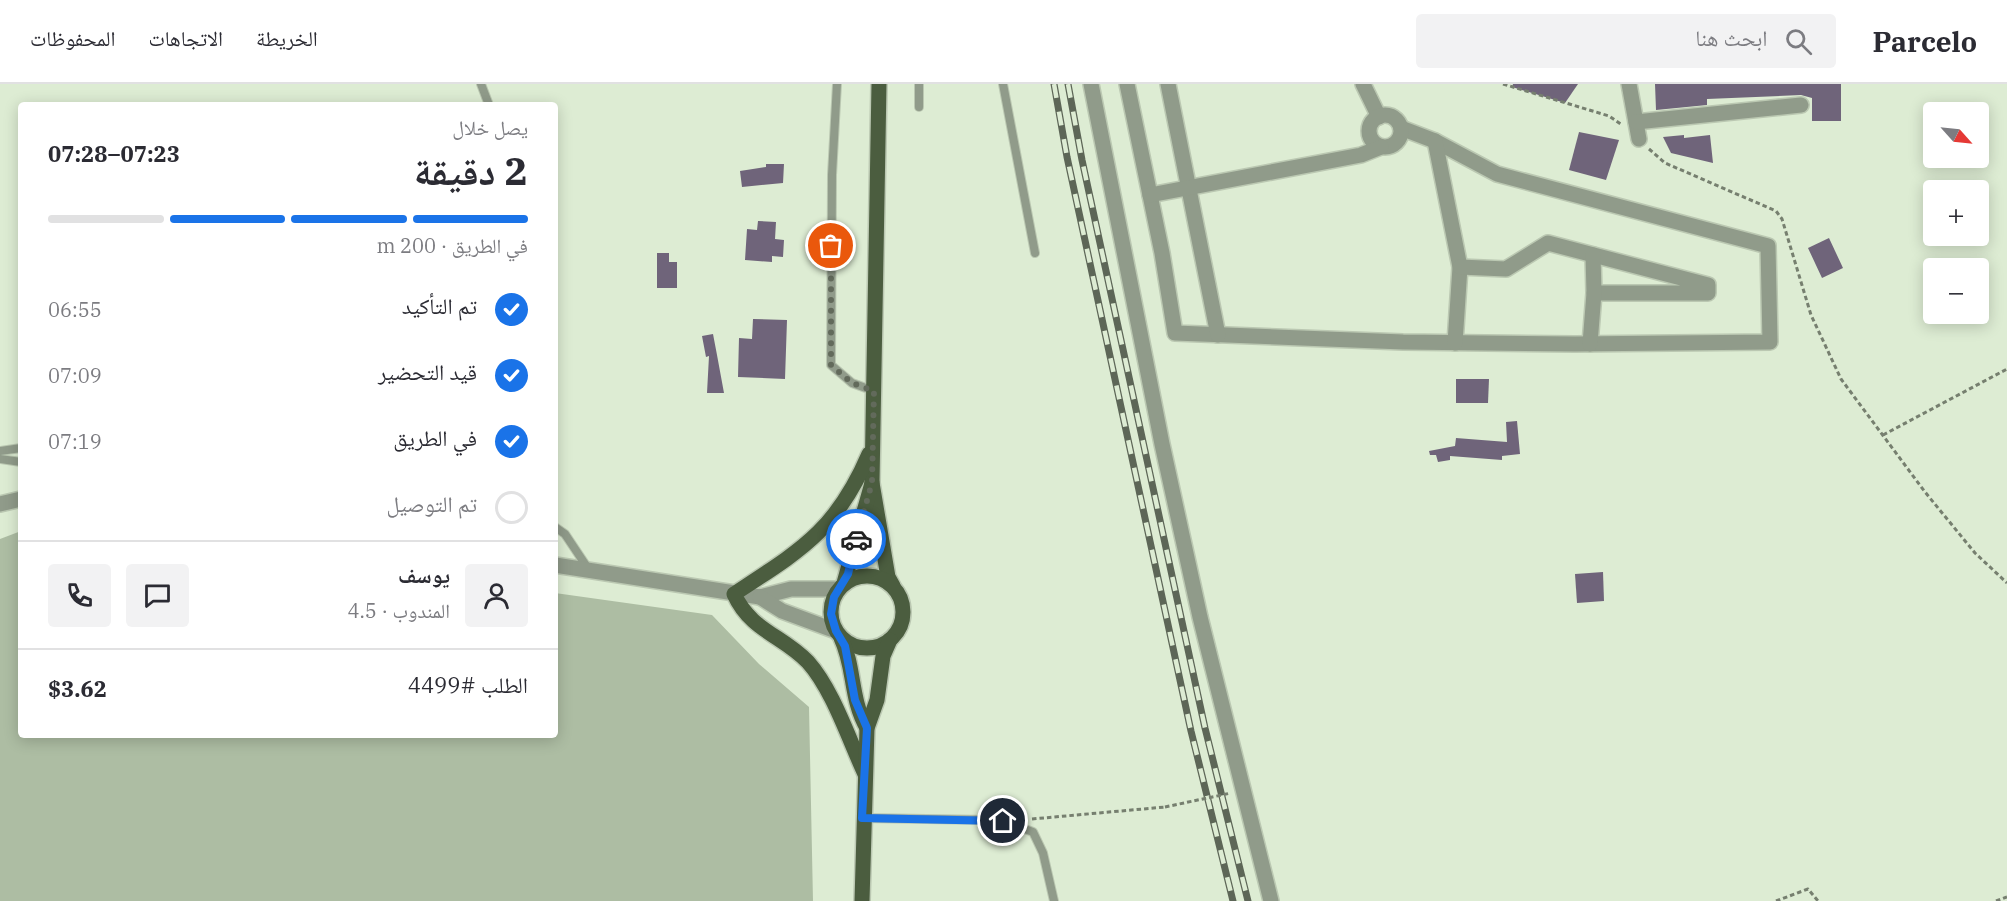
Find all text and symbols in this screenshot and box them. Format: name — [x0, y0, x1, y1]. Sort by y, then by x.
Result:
search box — [1416, 14, 1836, 68]
text: ابحث هنا — [1695, 23, 1767, 52]
text: Parcelo — [1872, 23, 1977, 60]
text: المحفوظات — [30, 24, 115, 52]
text: الاتجاهات — [148, 24, 223, 52]
text: الخريطة — [256, 24, 318, 52]
icon: search — [1782, 25, 1815, 58]
north arrow — [1923, 102, 1989, 168]
map controls — [1923, 102, 1989, 324]
text: يصل خلال — [452, 114, 528, 141]
text: 07:23–07:28 — [48, 139, 180, 168]
text: 2 دقيقة — [414, 145, 528, 196]
button: + — [1923, 180, 1989, 246]
pin — [805, 220, 856, 271]
icon: bag — [814, 229, 847, 262]
text: في الطريق · 200 m — [376, 232, 528, 259]
button: − — [1923, 258, 1989, 324]
text: تم التأكيد — [402, 291, 477, 320]
icon: check — [495, 293, 528, 326]
text: 06:55 — [48, 296, 102, 323]
text: قيد التحضير — [378, 357, 477, 386]
icon: check — [495, 359, 528, 392]
text: 07:09 — [48, 362, 102, 389]
text: في الطريق — [393, 423, 477, 452]
icon: check — [495, 425, 528, 458]
text: 07:19 — [48, 428, 102, 455]
text: تم التوصيل — [386, 489, 477, 518]
courier — [826, 509, 886, 569]
icon: car — [840, 523, 873, 556]
text: يوسف — [398, 560, 450, 589]
button: phone — [48, 564, 111, 627]
button: chat — [126, 564, 189, 627]
button: person — [465, 564, 528, 627]
text: المندوب · 4.5 — [347, 597, 450, 624]
text: الطلب #4499 — [408, 670, 528, 699]
text: $3.62 — [48, 674, 107, 703]
pin — [977, 795, 1028, 846]
icon: home — [986, 804, 1019, 837]

